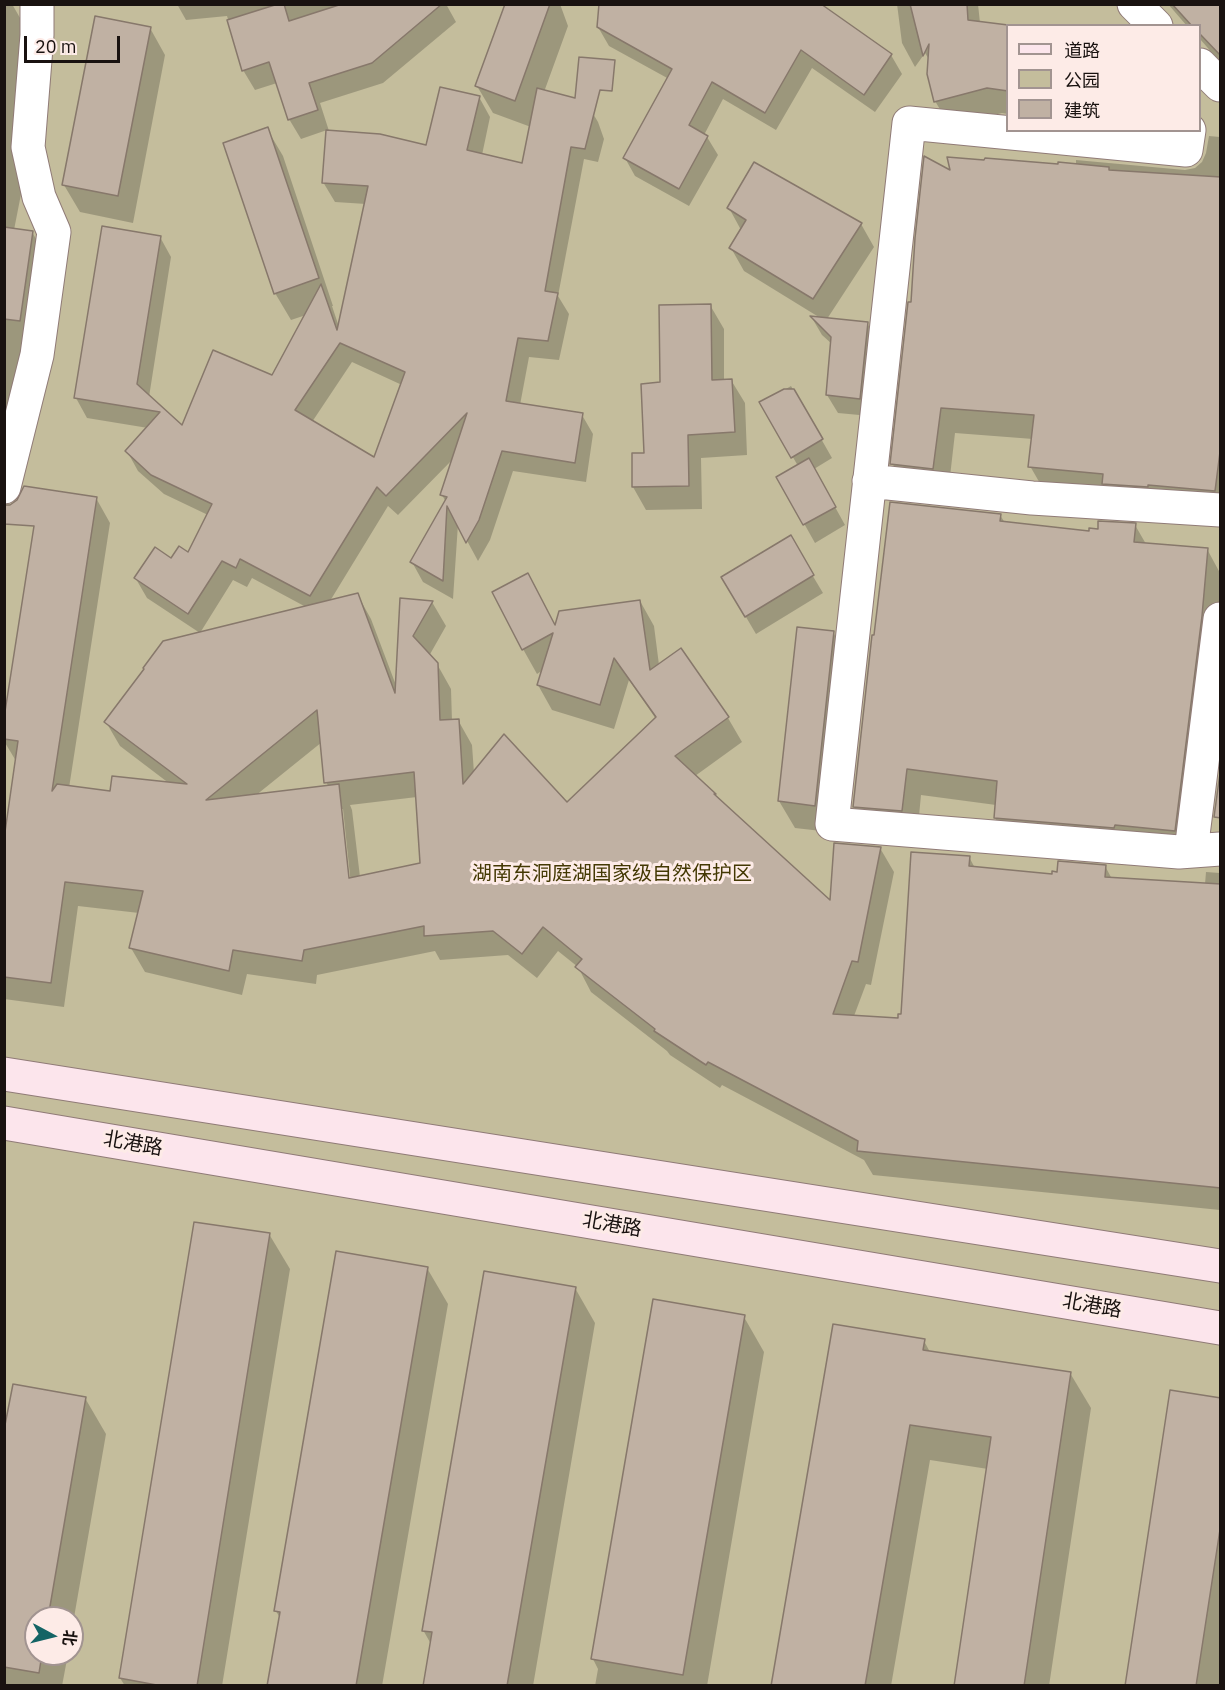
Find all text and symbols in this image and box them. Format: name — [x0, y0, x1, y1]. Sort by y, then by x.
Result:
scale bar — [27, 24, 123, 62]
legend — [1006, 24, 1201, 132]
text: 20 m — [35, 35, 77, 58]
text: 道路 — [1064, 39, 1100, 62]
text: 公园 — [1064, 69, 1100, 92]
text: 建筑 — [1064, 99, 1100, 122]
park label: 湖南东洞庭湖国家级自然保护区 — [472, 862, 752, 886]
street label: 北港路 — [101, 1127, 165, 1161]
street label: 北港路 — [580, 1208, 644, 1242]
street label: 北港路 — [1060, 1289, 1124, 1323]
north arrow — [24, 1606, 84, 1666]
text: 北 — [59, 1629, 81, 1647]

